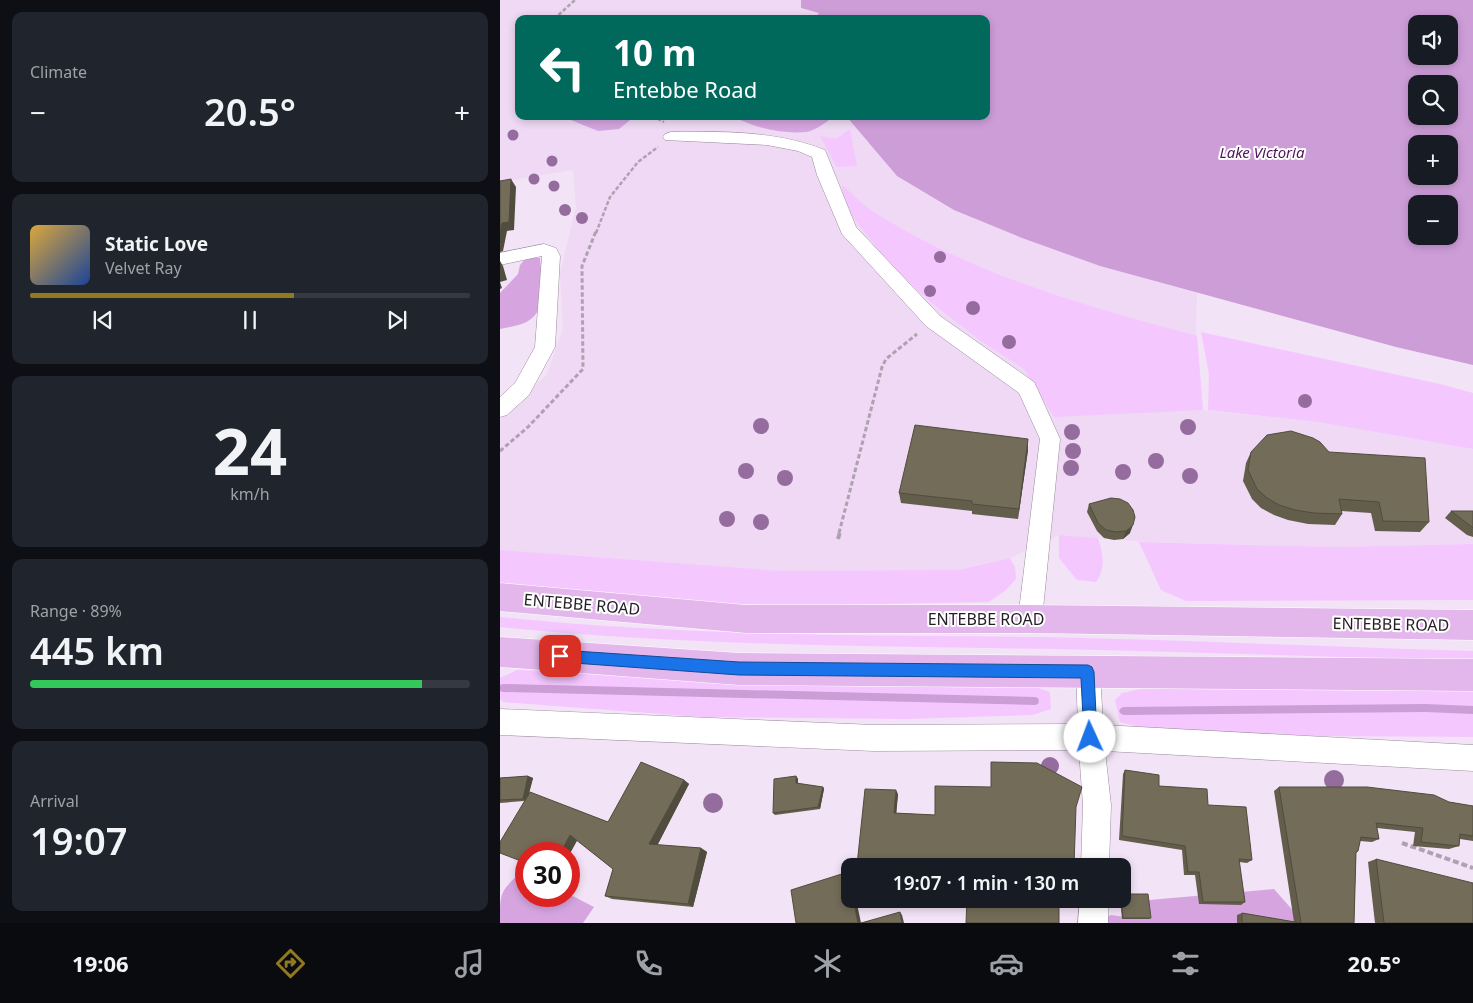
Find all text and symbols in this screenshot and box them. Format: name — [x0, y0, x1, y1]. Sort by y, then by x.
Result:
map controls — [1408, 15, 1458, 245]
button: sound — [1408, 15, 1458, 65]
text: 10 m — [613, 29, 696, 76]
icon: left — [530, 35, 595, 100]
text: Climate — [30, 61, 87, 83]
text: Entebbe Road — [613, 74, 757, 104]
button: search — [1408, 75, 1458, 125]
text: 20.5° — [204, 85, 296, 137]
text: − — [30, 93, 46, 131]
text: + — [454, 93, 470, 131]
button: + — [1408, 135, 1458, 185]
water label: Lake Victoria — [1220, 142, 1305, 162]
button: − — [1408, 195, 1458, 245]
text: Static Love — [105, 231, 208, 257]
text: Velvet Ray — [105, 257, 182, 279]
icon: previous — [89, 306, 117, 334]
icon: pause — [236, 306, 264, 334]
icon: next — [383, 306, 411, 334]
text: 24 — [213, 406, 287, 494]
text: km/h — [230, 483, 270, 505]
street label: ENTEBBE ROAD — [523, 588, 641, 620]
text: Range · 89% — [30, 600, 122, 622]
street label: ENTEBBE ROAD — [928, 608, 1044, 630]
street label: ENTEBBE ROAD — [1332, 612, 1450, 636]
text: 445 km — [30, 624, 164, 676]
pin — [539, 635, 581, 677]
icon: arrive — [546, 642, 574, 670]
position arrow — [1063, 710, 1115, 762]
text: Arrival — [30, 790, 79, 812]
text: 19:07 — [30, 814, 127, 866]
speed limit sign: 30 — [515, 842, 580, 907]
text: 19:07 · 1 min · 130 m — [893, 870, 1079, 896]
icon: directions — [273, 946, 308, 981]
icon: music — [452, 946, 487, 981]
icon: phone — [631, 946, 666, 981]
icon: climate — [810, 946, 845, 981]
icon: car — [989, 946, 1024, 981]
icon: filters — [1168, 946, 1203, 981]
text: 19:06 — [72, 948, 129, 978]
text: 20.5° — [1348, 948, 1401, 978]

